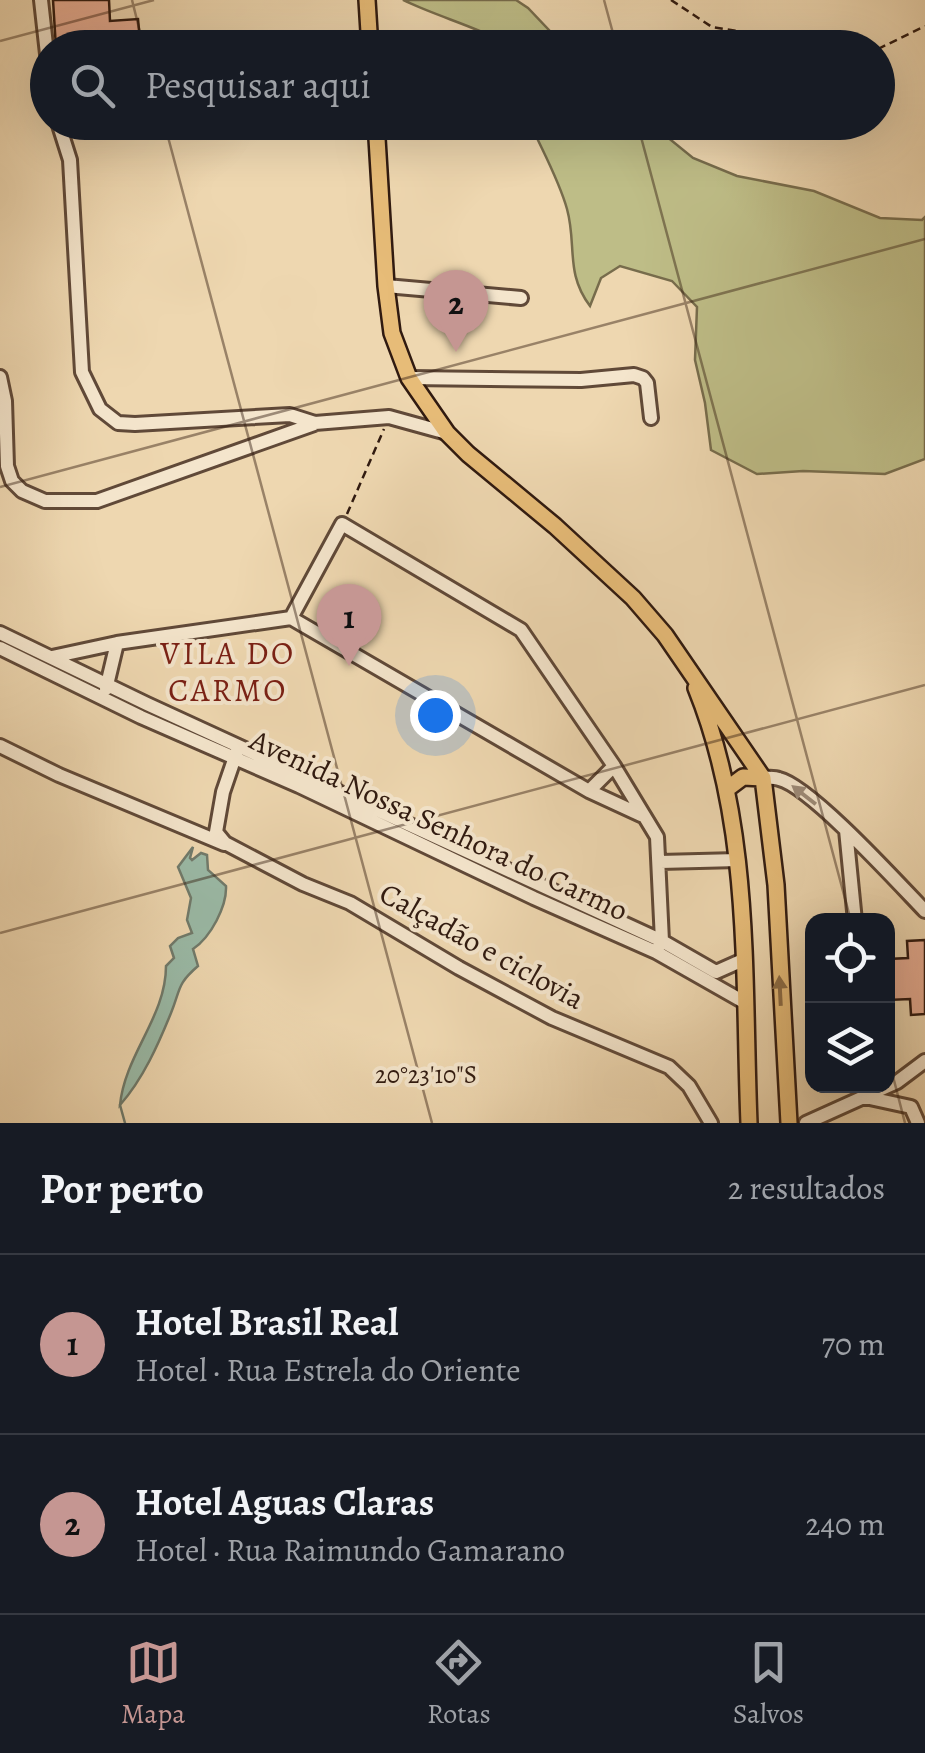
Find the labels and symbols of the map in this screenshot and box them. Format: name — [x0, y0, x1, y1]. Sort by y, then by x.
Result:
pin: 2 — [424, 270, 488, 352]
pin: 1 — [316, 584, 382, 666]
district label: VILA DO CARMO — [159, 631, 296, 712]
your location — [410, 690, 461, 741]
street label: Avenida Nossa Senhora do Carmo — [243, 719, 634, 930]
one-way arrow — [791, 786, 817, 806]
street label: Calçadão e ciclovia — [372, 873, 592, 1019]
one-way arrow — [772, 974, 788, 1006]
text: 20°23'10"S — [375, 1058, 477, 1092]

